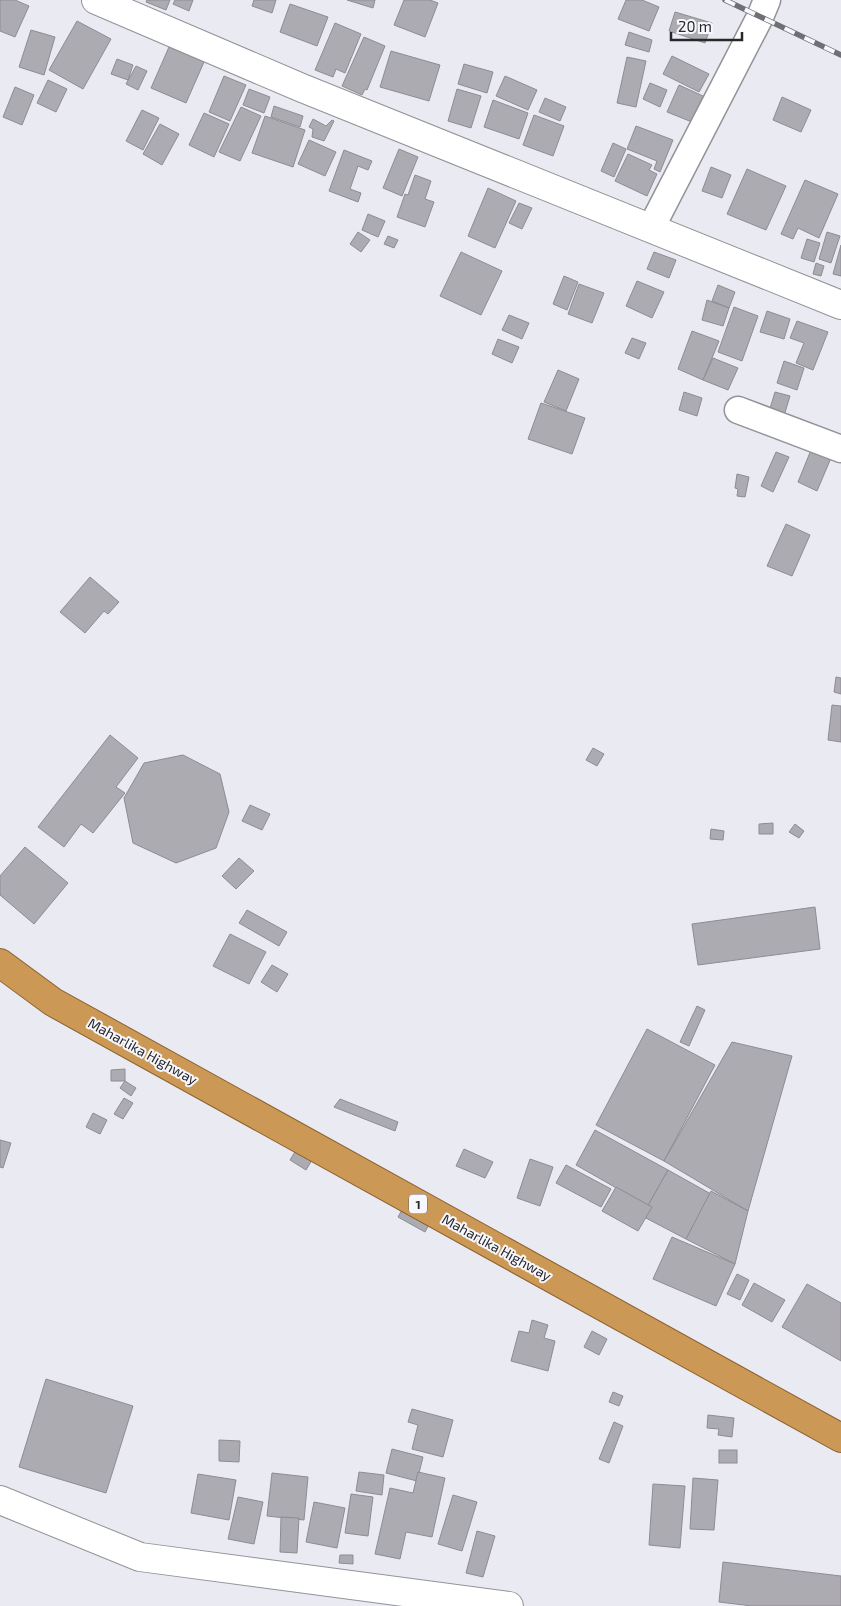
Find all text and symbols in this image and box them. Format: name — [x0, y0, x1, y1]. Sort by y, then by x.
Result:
scale bar — [671, 10, 742, 42]
text: 20 m — [678, 17, 712, 35]
street label: Maharlika Highway — [85, 1014, 201, 1088]
road number: 1 — [409, 1194, 427, 1214]
street label: Maharlika Highway — [439, 1210, 555, 1284]

